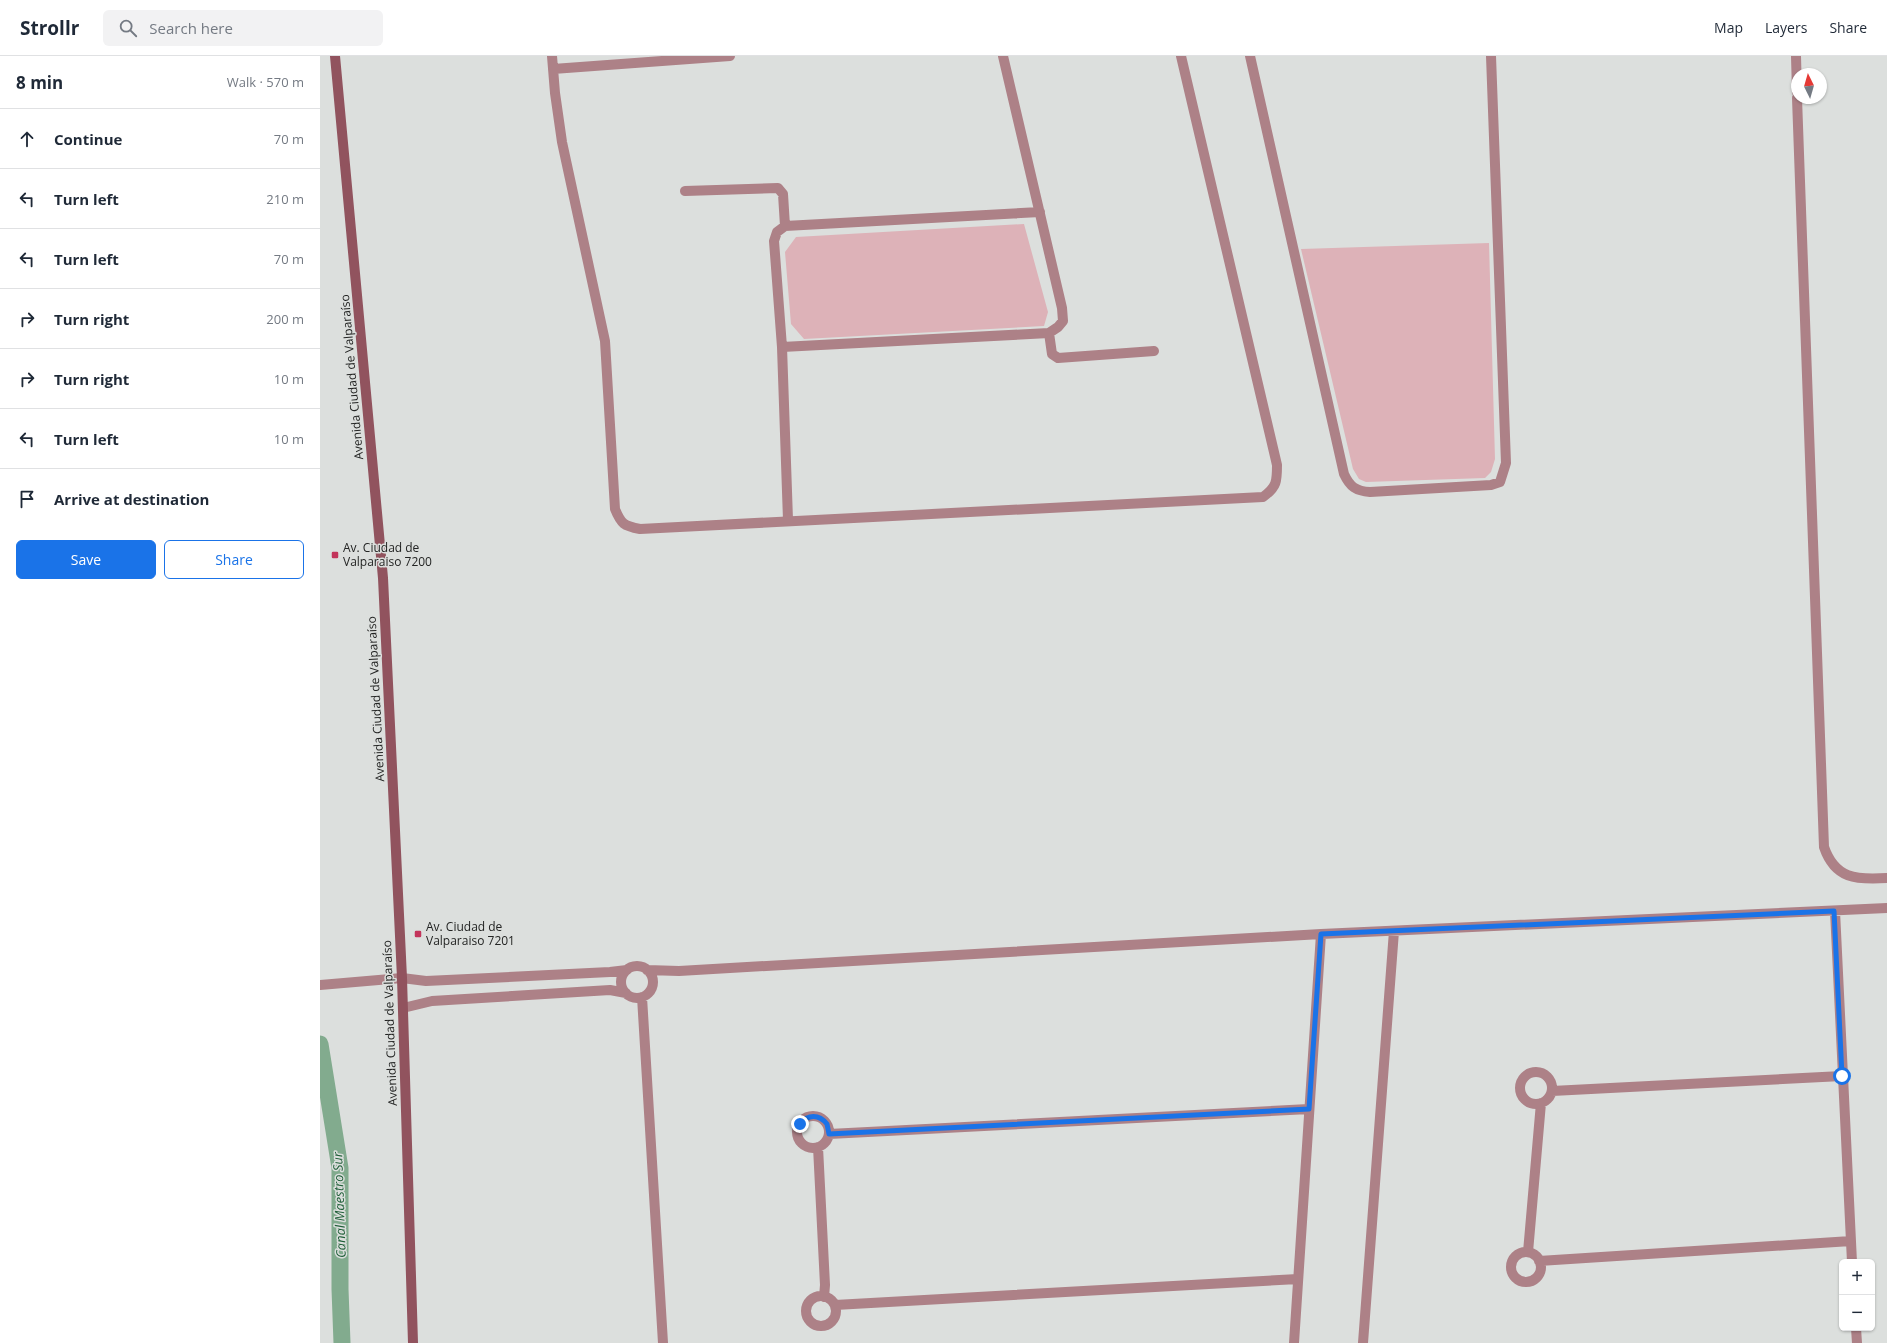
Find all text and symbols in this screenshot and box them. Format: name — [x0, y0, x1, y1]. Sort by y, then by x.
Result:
search box — [103, 10, 383, 46]
text: Strollr — [20, 15, 79, 41]
icon: search — [117, 17, 139, 39]
text: Search here — [149, 18, 233, 38]
text: Map — [1714, 18, 1743, 37]
text: Layers — [1765, 18, 1807, 37]
text: Share — [1829, 18, 1867, 37]
north arrow — [1791, 68, 1827, 104]
text: 8 min — [16, 71, 63, 94]
text: Walk · 570 m — [227, 73, 304, 91]
icon: ahead — [16, 128, 38, 150]
text: Continue — [54, 129, 122, 149]
text: 70 m — [274, 130, 304, 148]
icon: left — [16, 188, 38, 210]
text: Turn left — [54, 189, 119, 209]
text: 210 m — [266, 190, 304, 208]
icon: left — [16, 248, 38, 270]
text: Turn left — [54, 249, 119, 269]
text: 70 m — [274, 250, 304, 268]
street label: Avenida Ciudad de Valparaíso — [336, 294, 367, 460]
icon: right — [16, 308, 38, 330]
text: Turn right — [54, 309, 129, 329]
text: 200 m — [266, 310, 304, 328]
icon: right — [16, 368, 38, 390]
text: Turn right — [54, 369, 129, 389]
text: 10 m — [274, 370, 304, 388]
icon: left — [16, 428, 38, 450]
text: Turn left — [54, 429, 119, 449]
text: 10 m — [274, 430, 304, 448]
icon: arrive — [16, 488, 38, 510]
text: Arrive at destination — [54, 489, 209, 509]
place label: Av. Ciudad de Valparaiso 7200 — [343, 539, 432, 570]
button: Save — [16, 540, 156, 579]
button: Share — [164, 540, 304, 579]
marker: Av. Ciudad de Valparaiso 7200 — [330, 550, 340, 560]
street label: Avenida Ciudad de Valparaíso — [363, 616, 388, 782]
place label: Av. Ciudad de Valparaiso 7201 — [426, 918, 515, 949]
marker: Av. Ciudad de Valparaiso 7201 — [413, 929, 423, 939]
street label: Avenida Ciudad de Valparaíso — [378, 940, 401, 1106]
route start — [1833, 1067, 1851, 1085]
route end — [791, 1115, 809, 1133]
water label: Canal Maestro Sur — [328, 1151, 350, 1258]
map controls — [1839, 1259, 1875, 1331]
button: + — [1839, 1259, 1875, 1295]
button: − — [1839, 1295, 1875, 1331]

